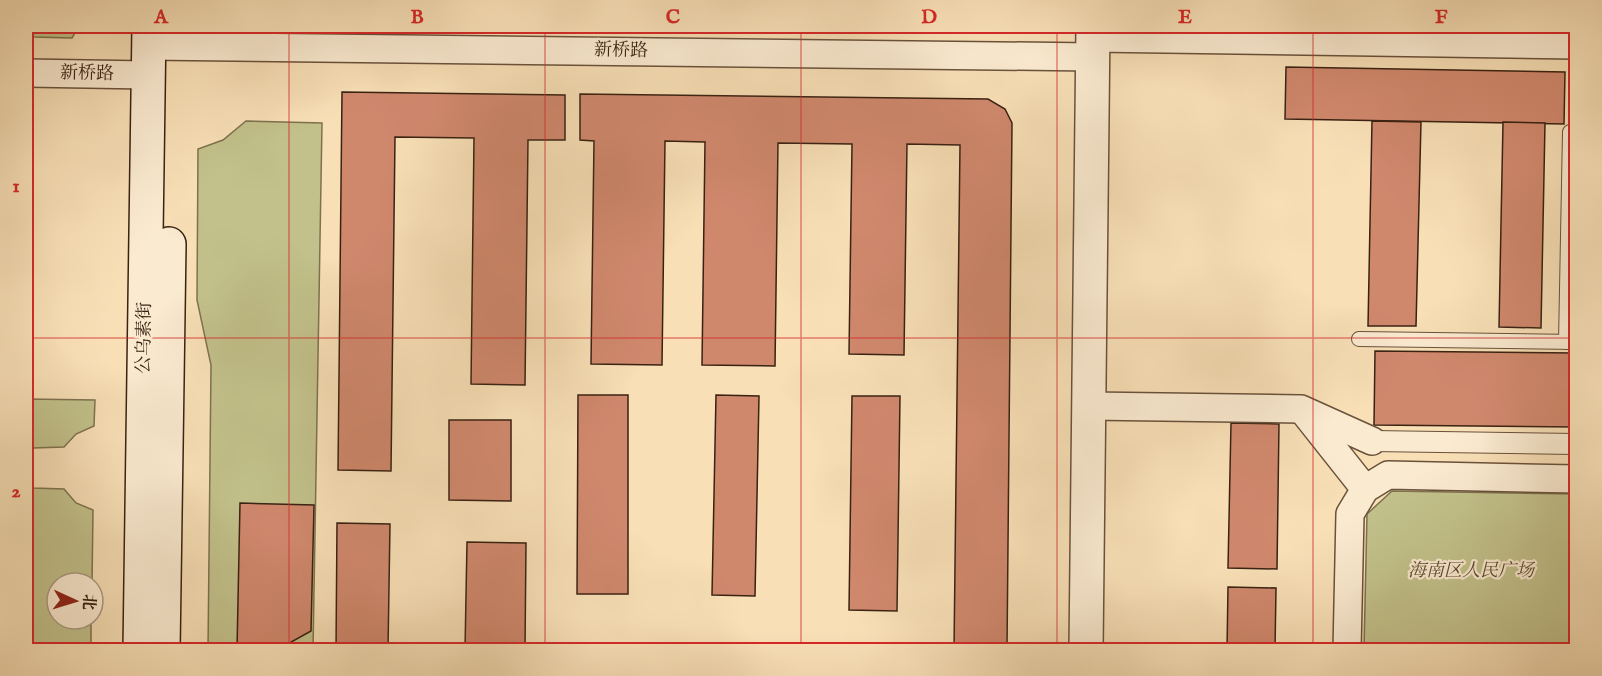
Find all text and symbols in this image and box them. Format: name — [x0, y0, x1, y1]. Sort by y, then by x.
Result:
text: A — [153, 5, 169, 30]
text: B — [410, 5, 424, 30]
text: C — [666, 5, 680, 30]
text: D — [921, 5, 937, 30]
text: E — [1178, 5, 1192, 30]
text: F — [1435, 5, 1448, 30]
street label: 新桥路 — [594, 39, 648, 63]
street label: 新桥路 — [60, 62, 114, 86]
text: 1 — [12, 174, 20, 199]
street label: 公乌素街 — [133, 302, 157, 374]
text: 2 — [11, 479, 21, 504]
park label: 海南区人民广场 — [1408, 560, 1536, 583]
north arrow — [45, 571, 105, 631]
text: 北 — [77, 593, 99, 611]

